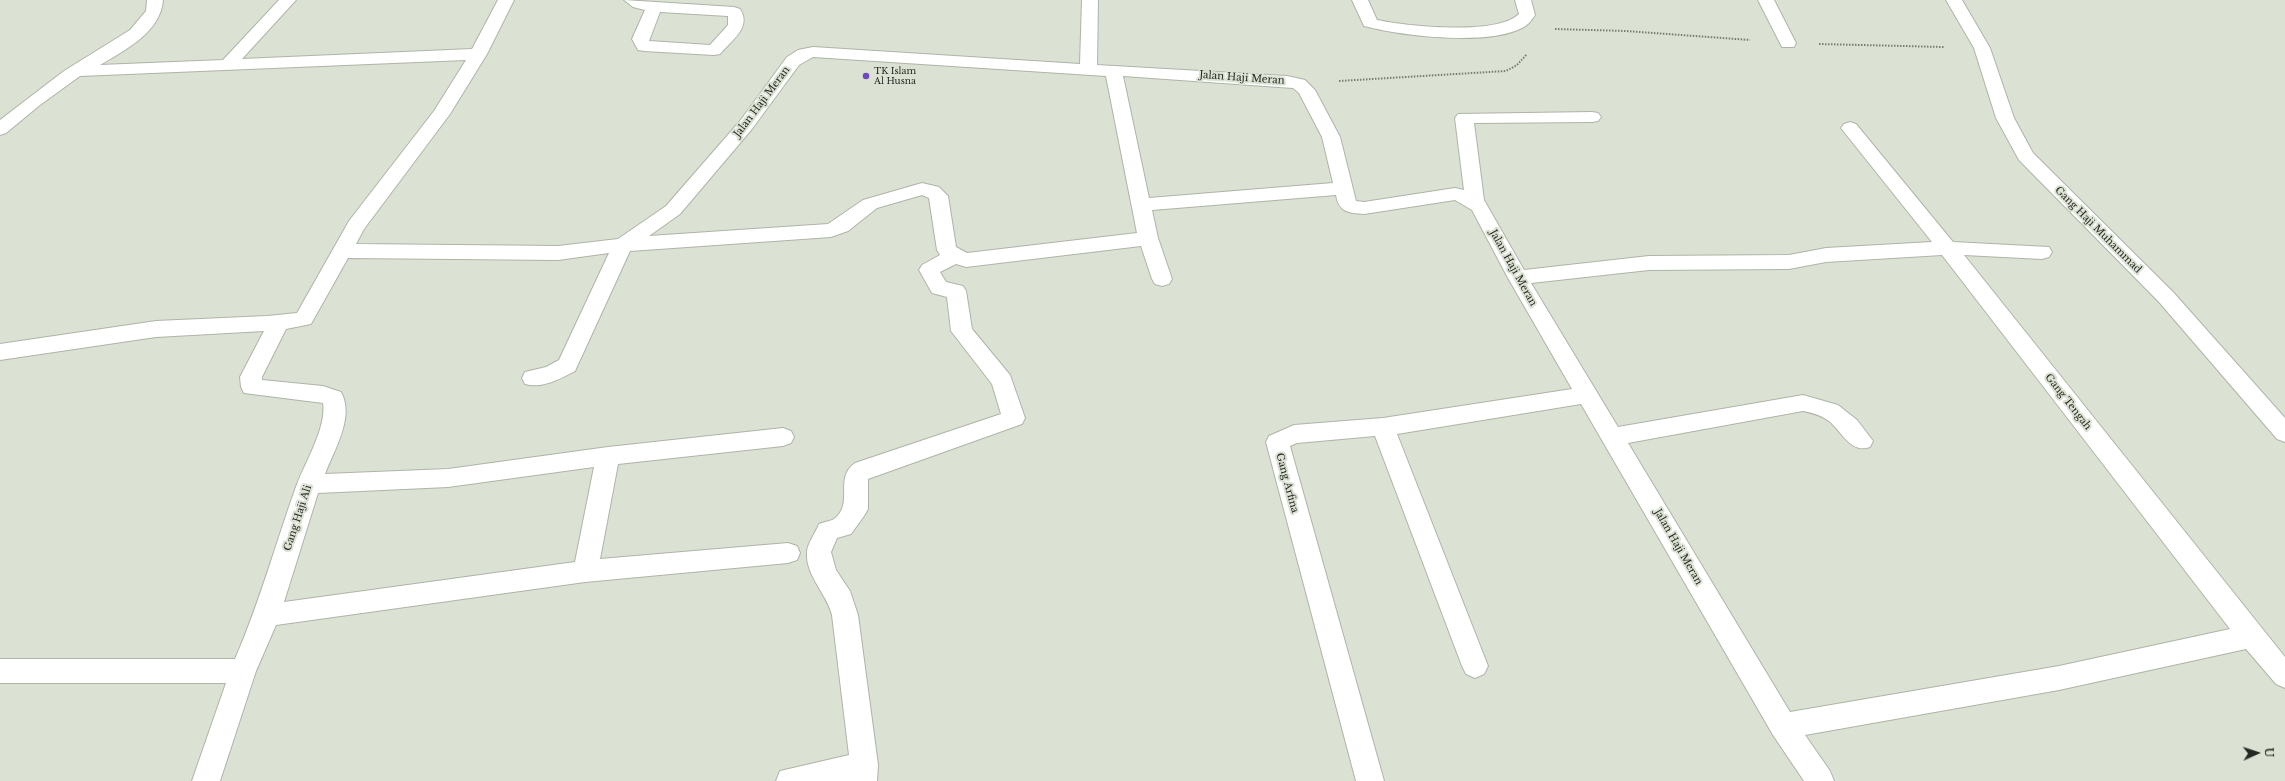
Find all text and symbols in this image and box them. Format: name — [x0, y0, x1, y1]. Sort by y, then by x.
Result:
street label: Jalan Haji Meran — [732, 64, 792, 140]
place label: TK Islam Al Husna — [874, 66, 916, 87]
street label: Jalan Haji Meran — [1199, 69, 1285, 87]
marker: TK Islam Al Husna — [861, 71, 871, 81]
street label: Gang Haji Muhammad — [2052, 184, 2144, 276]
street label: Jalan Haji Meran — [1487, 228, 1539, 308]
street label: Gang Tengah — [2042, 372, 2094, 432]
street label: Gang Arfina — [1273, 452, 1301, 514]
street label: Gang Haji Ali — [282, 484, 314, 552]
street label: Jalan Haji Meran — [1651, 507, 1705, 587]
north arrow — [2237, 733, 2277, 773]
text: U — [2262, 747, 2276, 758]

